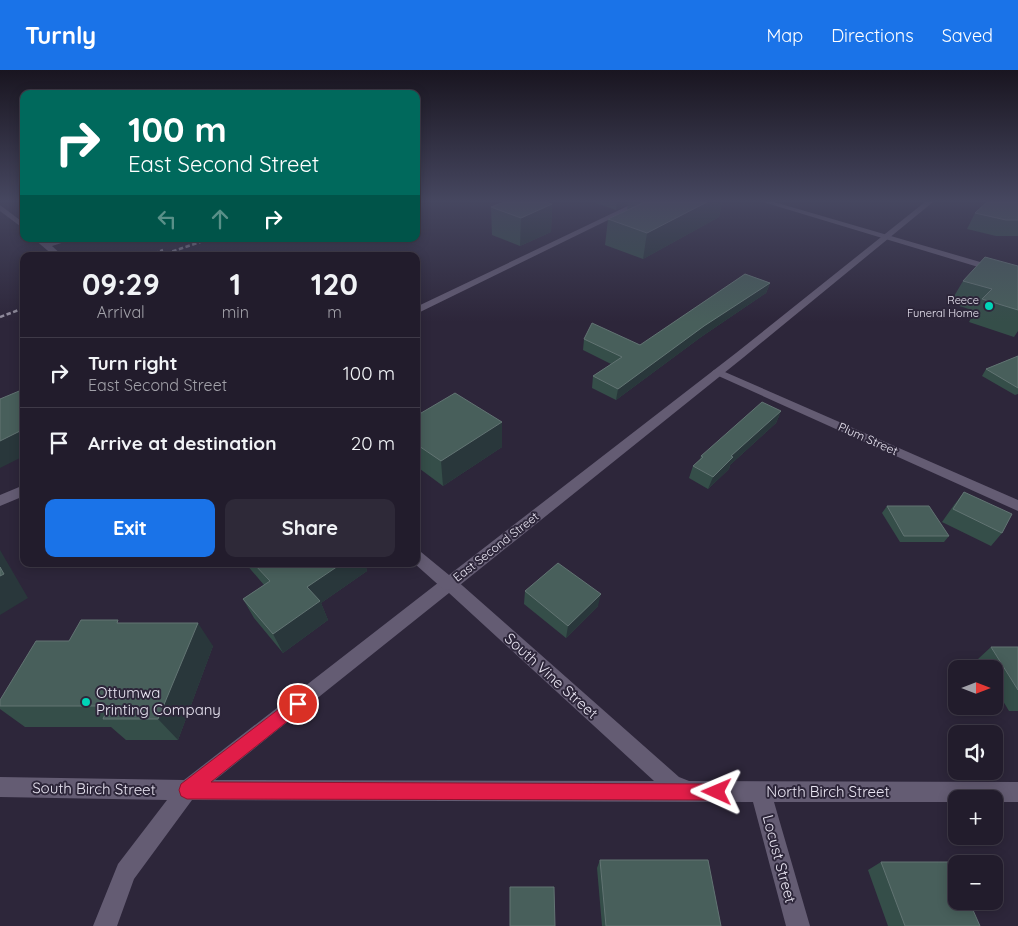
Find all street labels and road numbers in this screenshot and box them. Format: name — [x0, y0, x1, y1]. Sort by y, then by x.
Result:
street label: Plum Street — [836, 419, 900, 458]
street label: East Second Street — [450, 509, 541, 585]
street label: South Vine Street — [501, 629, 602, 723]
street label: South Birch Street — [32, 778, 156, 799]
street label: North Birch Street — [766, 782, 890, 801]
street label: Locust Street — [759, 813, 800, 905]

